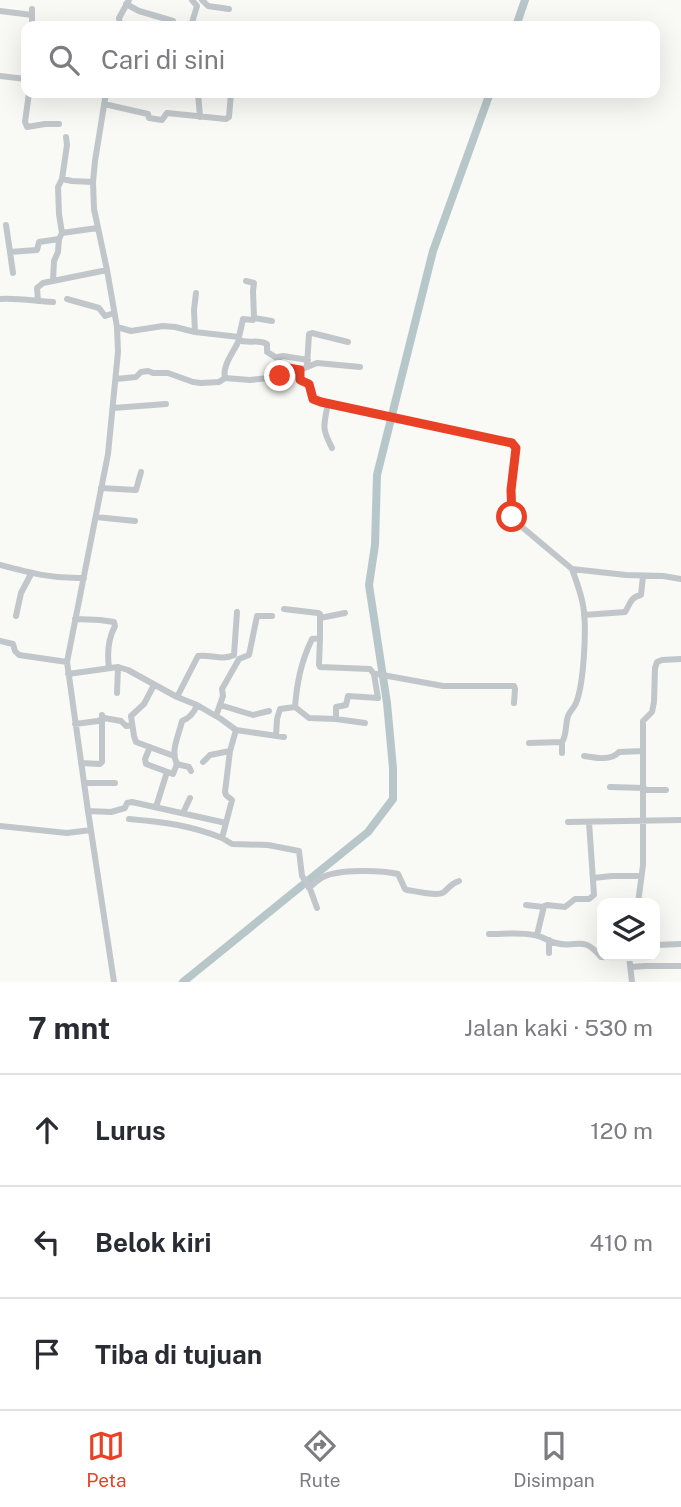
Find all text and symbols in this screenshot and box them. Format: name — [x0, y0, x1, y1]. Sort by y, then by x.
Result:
search box — [21, 21, 660, 98]
icon: search — [45, 41, 83, 79]
text: Cari di sini — [101, 44, 225, 75]
route end — [264, 360, 295, 391]
route start — [496, 501, 527, 532]
map controls — [597, 898, 660, 961]
button: layers — [597, 898, 660, 961]
text: 7 mnt — [28, 1010, 110, 1046]
text: Jalan kaki · 530 m — [464, 1014, 653, 1041]
icon: ahead — [28, 1111, 66, 1149]
text: Lurus — [95, 1115, 166, 1146]
text: 120 m — [590, 1117, 653, 1144]
icon: left — [28, 1223, 66, 1261]
text: Belok kiri — [95, 1227, 211, 1258]
text: 410 m — [590, 1229, 653, 1256]
icon: arrive — [28, 1335, 66, 1373]
text: Tiba di tujuan — [95, 1339, 262, 1370]
tab: Peta — [86, 1427, 126, 1491]
tab: Rute — [299, 1427, 341, 1491]
tab: Disimpan — [513, 1427, 595, 1491]

